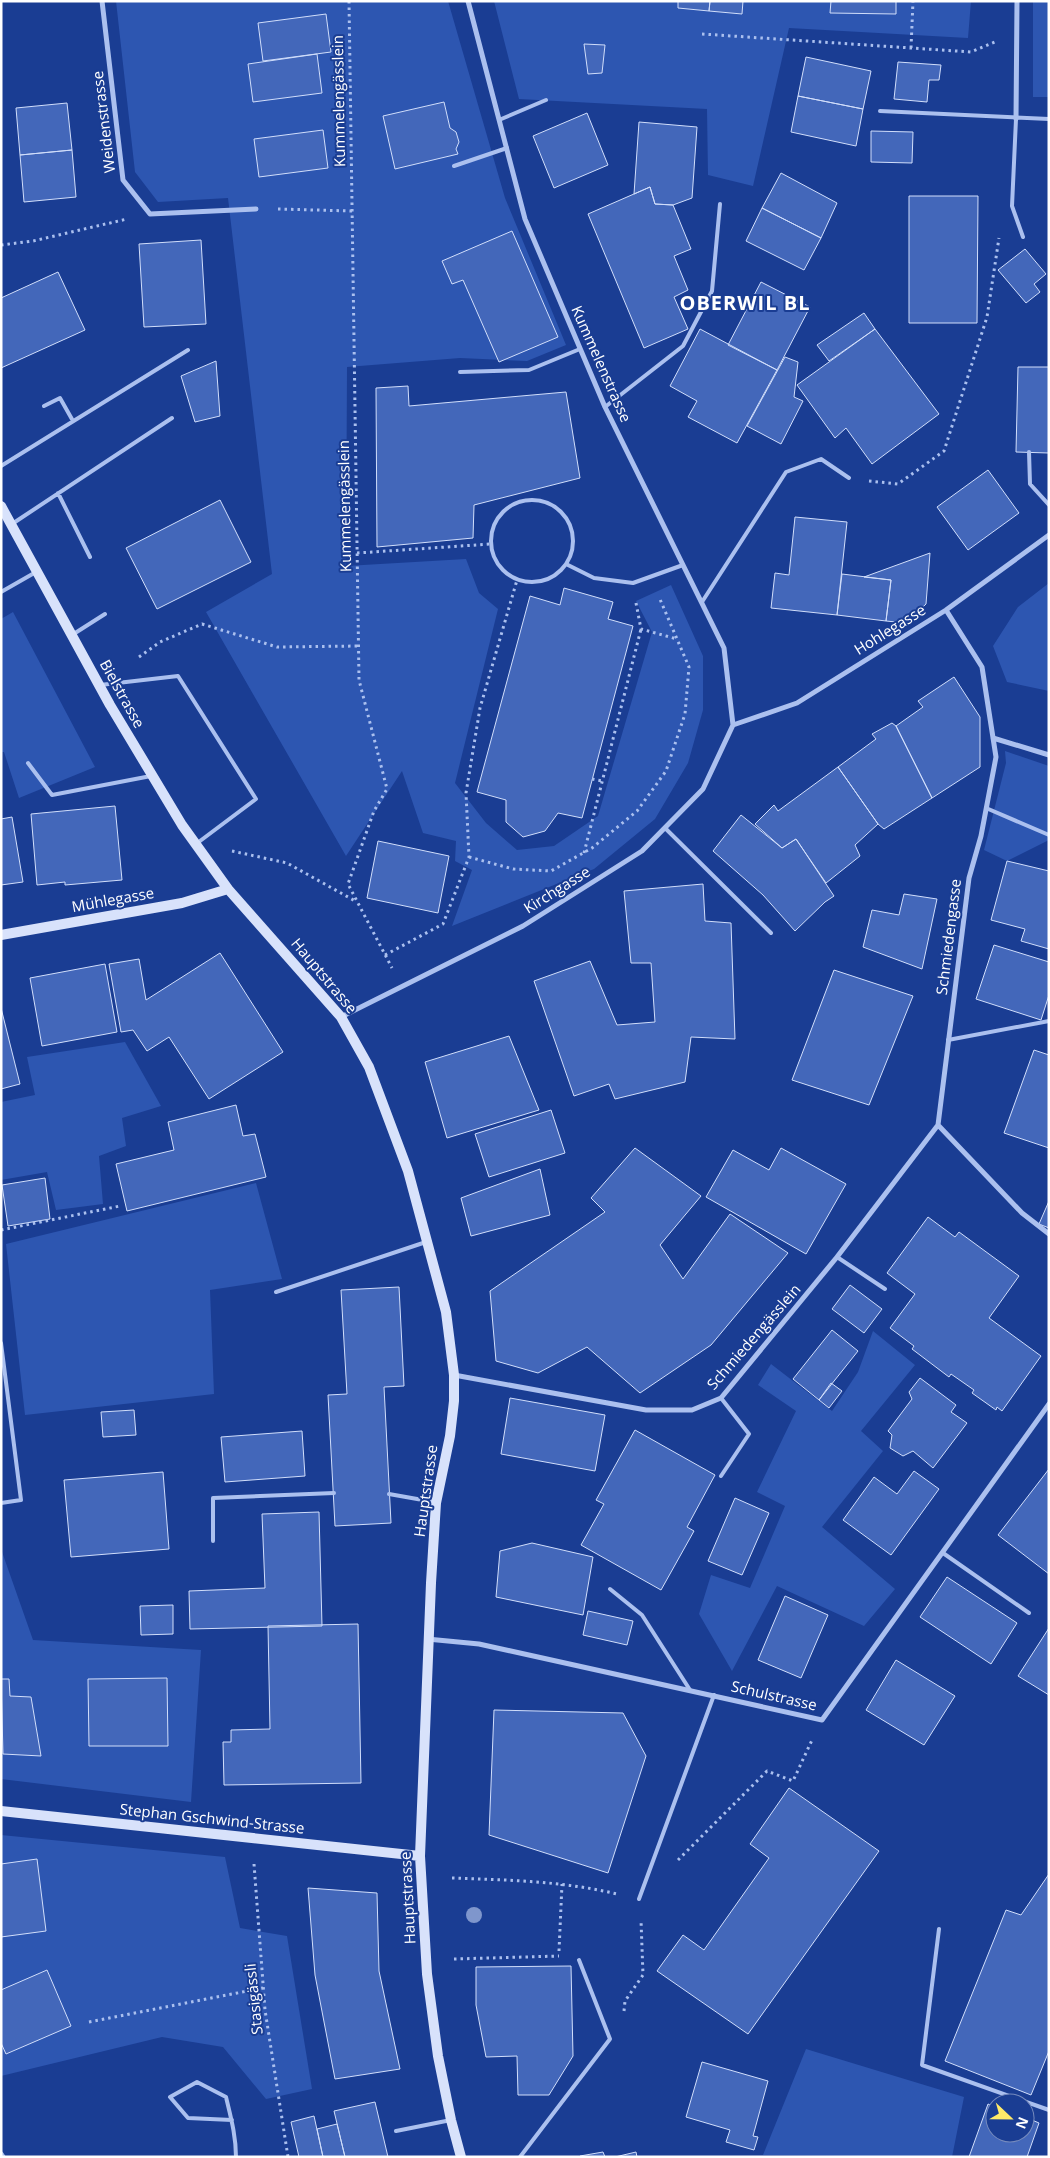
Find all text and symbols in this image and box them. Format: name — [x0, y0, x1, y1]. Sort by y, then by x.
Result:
street label: Kummelengässlein — [327, 35, 349, 167]
street label: Weidenstrasse — [87, 70, 119, 174]
district label: OBERWIL BL — [680, 289, 810, 316]
street label: Kummelenstrasse — [567, 302, 637, 425]
street label: Kummelengässlein — [333, 440, 355, 572]
street label: Hohlegasse — [850, 599, 929, 659]
street label: Bielstrasse — [96, 656, 150, 731]
street label: Kirchgasse — [520, 861, 593, 917]
street label: Schmiedengasse — [931, 878, 965, 996]
street label: Mühlegasse — [70, 882, 156, 916]
street label: Hauptstrasse — [287, 933, 362, 1017]
street label: Schmiedengässlein — [702, 1279, 805, 1393]
street label: Hauptstrasse — [409, 1444, 441, 1538]
street label: Schulstrasse — [729, 1675, 819, 1715]
street label: Stephan Gschwind-Strasse — [119, 1798, 305, 1838]
street label: Hauptstrasse — [395, 1851, 419, 1945]
street label: Stasigässli — [239, 1963, 267, 2036]
north arrow — [985, 2093, 1035, 2143]
text: N — [1012, 2114, 1033, 2132]

